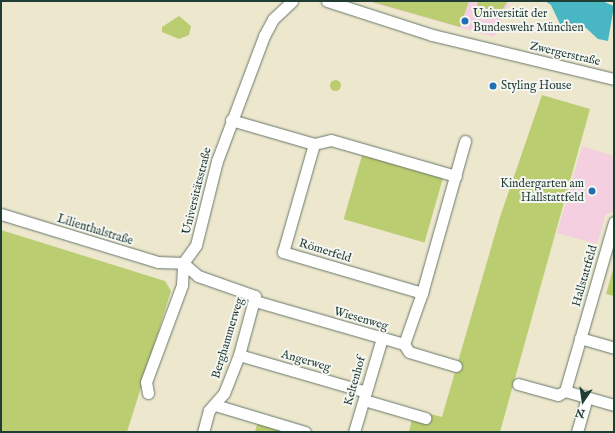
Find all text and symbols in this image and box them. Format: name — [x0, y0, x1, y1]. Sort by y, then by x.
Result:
place label: Universität der Bundeswehr München — [473, 7, 584, 35]
marker: Universität der Bundeswehr München — [460, 16, 470, 26]
street label: Zwergerstraße — [528, 39, 602, 69]
place label: Styling House — [501, 79, 572, 93]
marker: Styling House — [488, 81, 498, 91]
street label: Universitätsstraße — [179, 146, 215, 236]
place label: Kindergarten am Hallstattfeld — [500, 177, 584, 205]
marker: Kindergarten am Hallstattfeld — [587, 186, 597, 196]
street label: Lilienthalstraße — [55, 212, 135, 248]
street label: Römerfeld — [297, 236, 353, 266]
street label: Hallstattfeld — [569, 244, 601, 308]
street label: Berghammerweg — [209, 296, 247, 380]
street label: Wiesenweg — [332, 304, 390, 334]
street label: Angerweg — [280, 347, 332, 375]
street label: Keltenhof — [341, 355, 369, 407]
north arrow — [563, 381, 603, 421]
text: N — [574, 405, 587, 421]

